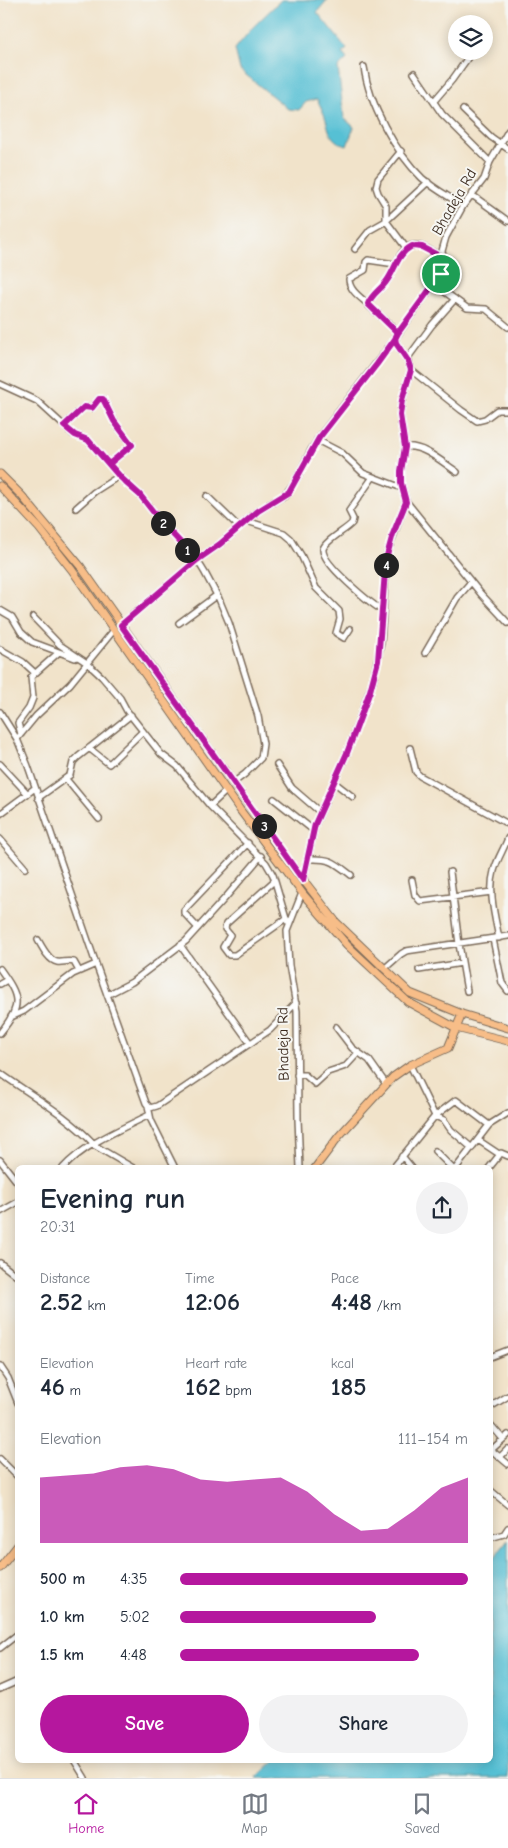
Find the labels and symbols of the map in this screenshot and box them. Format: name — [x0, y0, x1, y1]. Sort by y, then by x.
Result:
street label: Bhadeja Rd — [428, 166, 480, 238]
pin — [420, 253, 462, 295]
pin: 2 — [150, 510, 176, 536]
pin: 1 — [174, 538, 200, 562]
pin: 4 — [374, 552, 398, 578]
pin: 3 — [252, 814, 276, 838]
street label: Bhadeja Rd — [273, 1007, 293, 1081]

